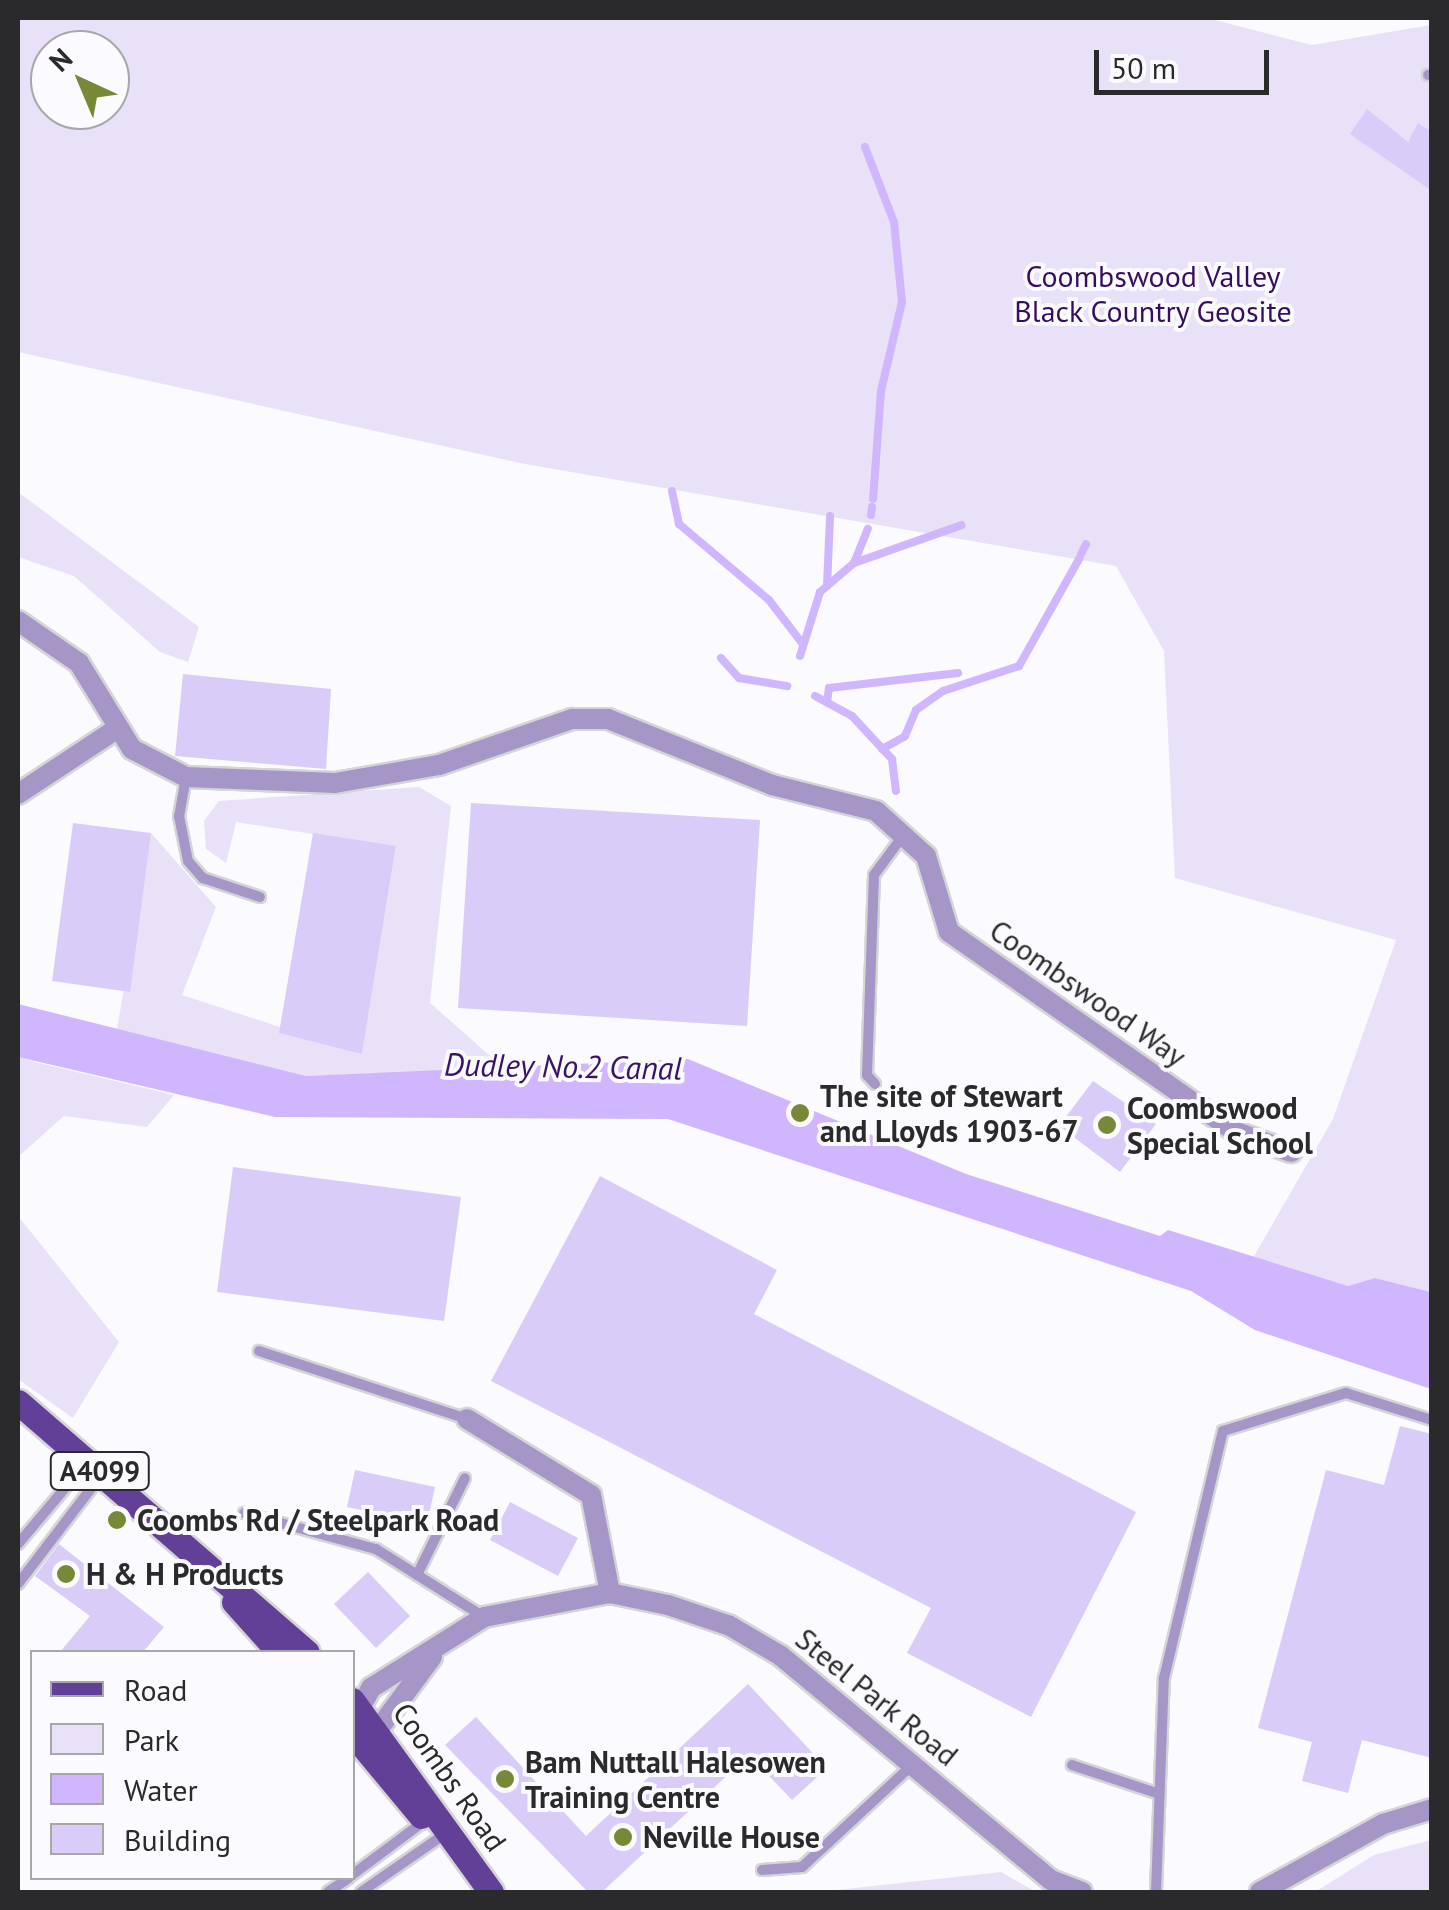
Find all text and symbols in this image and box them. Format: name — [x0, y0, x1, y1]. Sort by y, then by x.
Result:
north arrow — [30, 30, 130, 130]
scale bar — [1099, 30, 1274, 92]
text: N — [41, 40, 80, 79]
text: 50 m — [1111, 48, 1176, 87]
park label: Coombswood Valley Black Country Geosite — [1013, 258, 1293, 328]
street label: Coombswood Way — [983, 912, 1193, 1074]
water label: Dudley No.2 Canal — [443, 1045, 683, 1087]
place label: The site of Stewart and Lloyds 1903-67 — [820, 1078, 1079, 1148]
place label: Coombswood Special School — [1127, 1090, 1313, 1160]
marker: The site of Stewart and Lloyds 1903-67 — [789, 1102, 811, 1124]
marker: Coombswood Special School — [1096, 1114, 1118, 1136]
road number: A4099 — [48, 1448, 152, 1494]
place label: Coombs Rd / Steelpark Road — [137, 1502, 500, 1538]
marker: Coombs Rd / Steelpark Road — [106, 1509, 128, 1531]
place label: H & H Products — [86, 1556, 284, 1592]
marker: H & H Products — [55, 1563, 77, 1585]
street label: Steel Park Road — [788, 1620, 966, 1774]
legend — [30, 1650, 355, 1880]
text: Road — [124, 1670, 188, 1709]
street label: Coombs Road — [386, 1696, 514, 1858]
text: Park — [124, 1720, 179, 1759]
place label: Bam Nuttall Halesowen Training Centre — [525, 1744, 826, 1814]
marker: Bam Nuttall Halesowen Training Centre — [494, 1768, 516, 1790]
text: Water — [124, 1770, 198, 1809]
place label: Neville House — [643, 1819, 820, 1855]
text: Building — [124, 1820, 231, 1859]
marker: Neville House — [612, 1826, 634, 1848]

